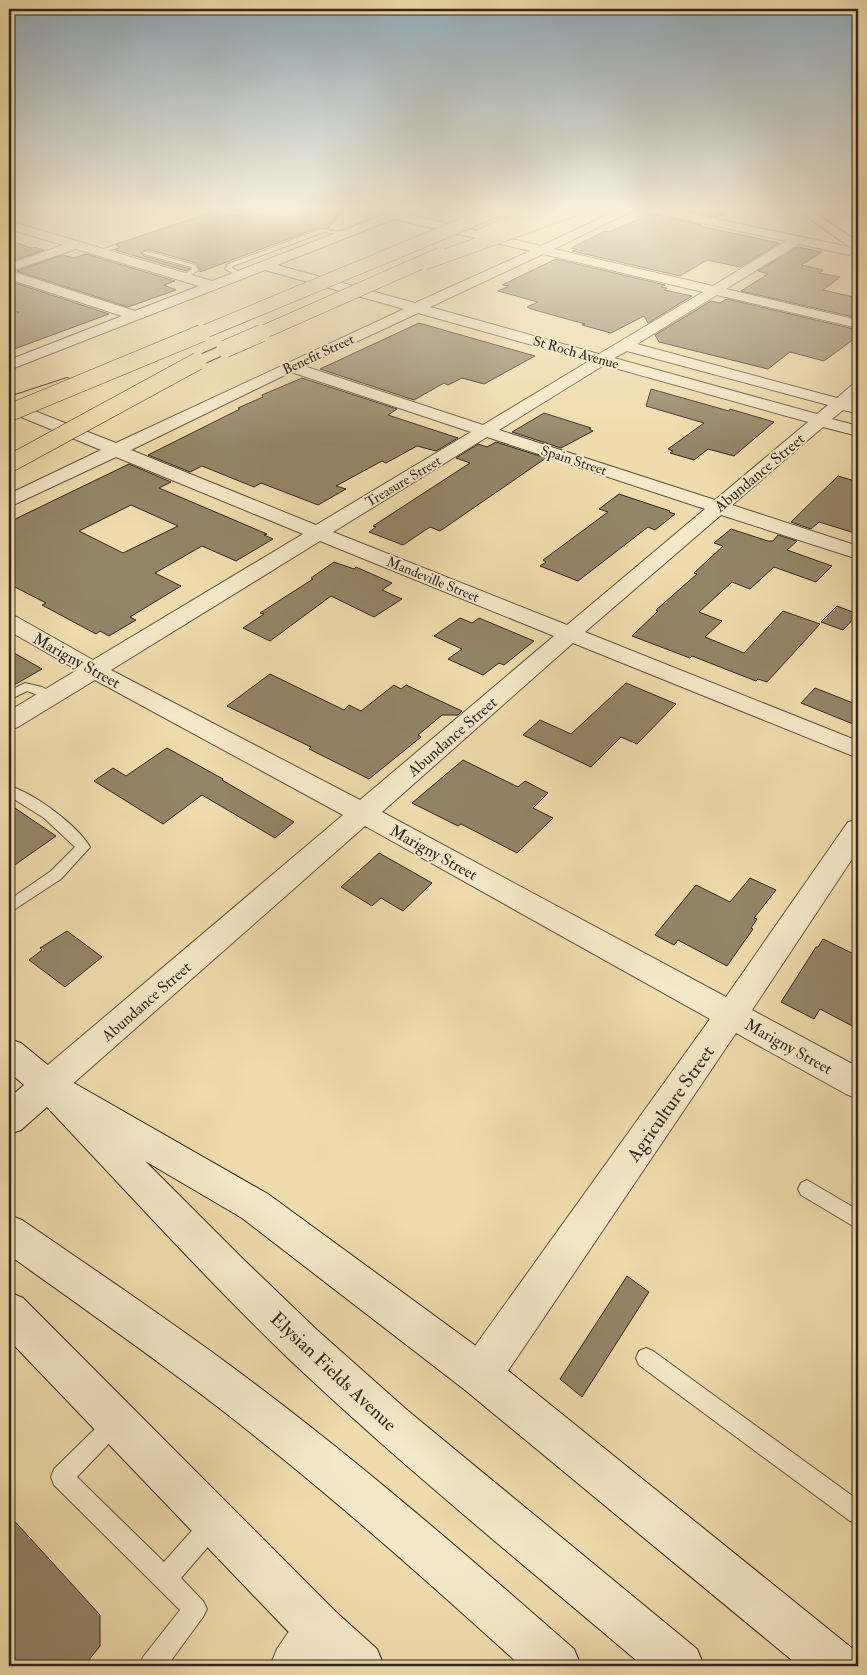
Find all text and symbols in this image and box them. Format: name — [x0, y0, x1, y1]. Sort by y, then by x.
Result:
street label: Benefit Street — [280, 330, 357, 378]
street label: St Roch Avenue — [531, 332, 621, 373]
street label: Abundance Street — [709, 429, 809, 517]
street label: Spain Street — [538, 442, 609, 480]
street label: Treasure Street — [362, 452, 445, 511]
street label: Mandeville Street — [384, 553, 482, 606]
street label: Marigny Street — [29, 629, 124, 693]
street label: Abundance Street — [403, 692, 502, 782]
street label: Marigny Street — [386, 821, 481, 885]
street label: Abundance Street — [97, 957, 196, 1047]
street label: Marigny Street — [741, 1015, 836, 1079]
street label: Agriculture Street — [621, 1041, 720, 1167]
street label: Elysian Fields Avenue — [265, 1307, 402, 1437]

